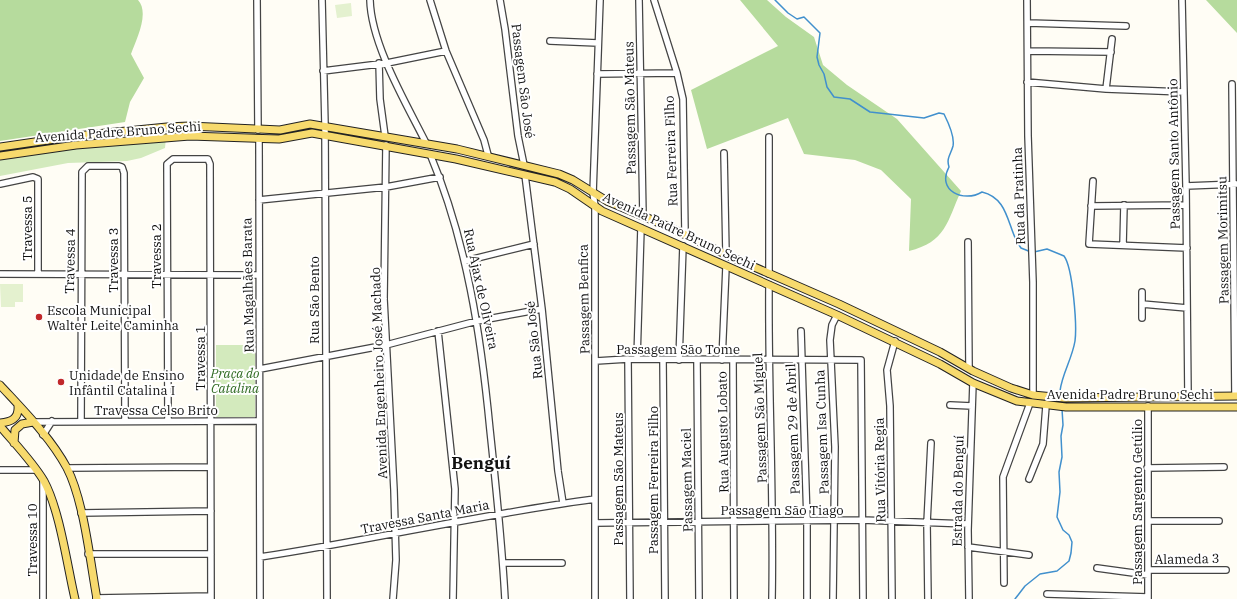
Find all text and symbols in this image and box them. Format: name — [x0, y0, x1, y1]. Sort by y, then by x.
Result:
street label: Passagem São José — [508, 23, 538, 139]
street label: Passagem São Mateus — [620, 41, 640, 175]
street label: Passagem Santo Antônio — [1164, 78, 1184, 230]
street label: Rua Ferreira Filho — [661, 95, 681, 207]
street label: Avenida Padre Bruno Sechi — [34, 118, 202, 146]
street label: Rua da Pratinha — [1009, 147, 1029, 245]
street label: Passagem Morimitsu — [1213, 176, 1233, 304]
street label: Avenida Padre Bruno Sechi — [600, 188, 758, 274]
street label: Travessa 5 — [19, 195, 36, 261]
street label: Rua Magalhães Barata — [238, 217, 258, 353]
street label: Travessa 2 — [148, 223, 165, 289]
street label: Travessa 3 — [105, 227, 122, 293]
street label: Rua Ajax de Oliveira — [460, 227, 502, 351]
street label: Travessa 4 — [61, 228, 79, 294]
street label: Passagem Benfica — [575, 244, 593, 354]
street label: Rua São Bento — [306, 256, 323, 344]
street label: Avenida Engenheiro José Machado — [367, 267, 391, 479]
street label: Rua São José — [521, 300, 547, 380]
place label: Escola Municipal Walter Leite Caminha — [47, 302, 179, 334]
marker: Escola Municipal Walter Leite Caminha — [34, 312, 44, 322]
street label: Travessa 1 — [192, 325, 209, 391]
street label: Passagem São Tome — [616, 341, 740, 358]
street label: Passagem São Miguel — [749, 352, 771, 484]
street label: Passagem 29 de Abril — [782, 363, 804, 495]
park label: Praça do Catalina — [209, 365, 260, 397]
place label: Unidade de Ensino Infântil Catalina I — [69, 367, 184, 399]
street label: Passagem Isa Cunha — [811, 369, 833, 495]
street label: Rua Augusto Lobato — [713, 371, 733, 493]
marker: Unidade de Ensino Infântil Catalina I — [56, 377, 66, 387]
street label: Avenida Padre Bruno Sechi — [1047, 386, 1213, 403]
street label: Travessa Celso Brito — [94, 402, 218, 419]
street label: Passagem Ferreira Filho — [645, 406, 662, 554]
street label: Passagem São Mateus — [610, 412, 627, 546]
street label: Rua Vitória Regia — [871, 417, 889, 523]
street label: Passagem Sargento Getúlio — [1129, 419, 1146, 585]
street label: Passagem Maciel — [678, 428, 696, 532]
street label: Estrada do Benguí — [949, 435, 967, 547]
district label: Benguí — [451, 452, 511, 474]
street label: Travessa Santa Maria — [359, 496, 491, 538]
street label: Passagem São Tiago — [720, 502, 844, 519]
street label: Travessa 10 — [24, 503, 41, 577]
street label: Alameda 3 — [1154, 550, 1220, 568]

